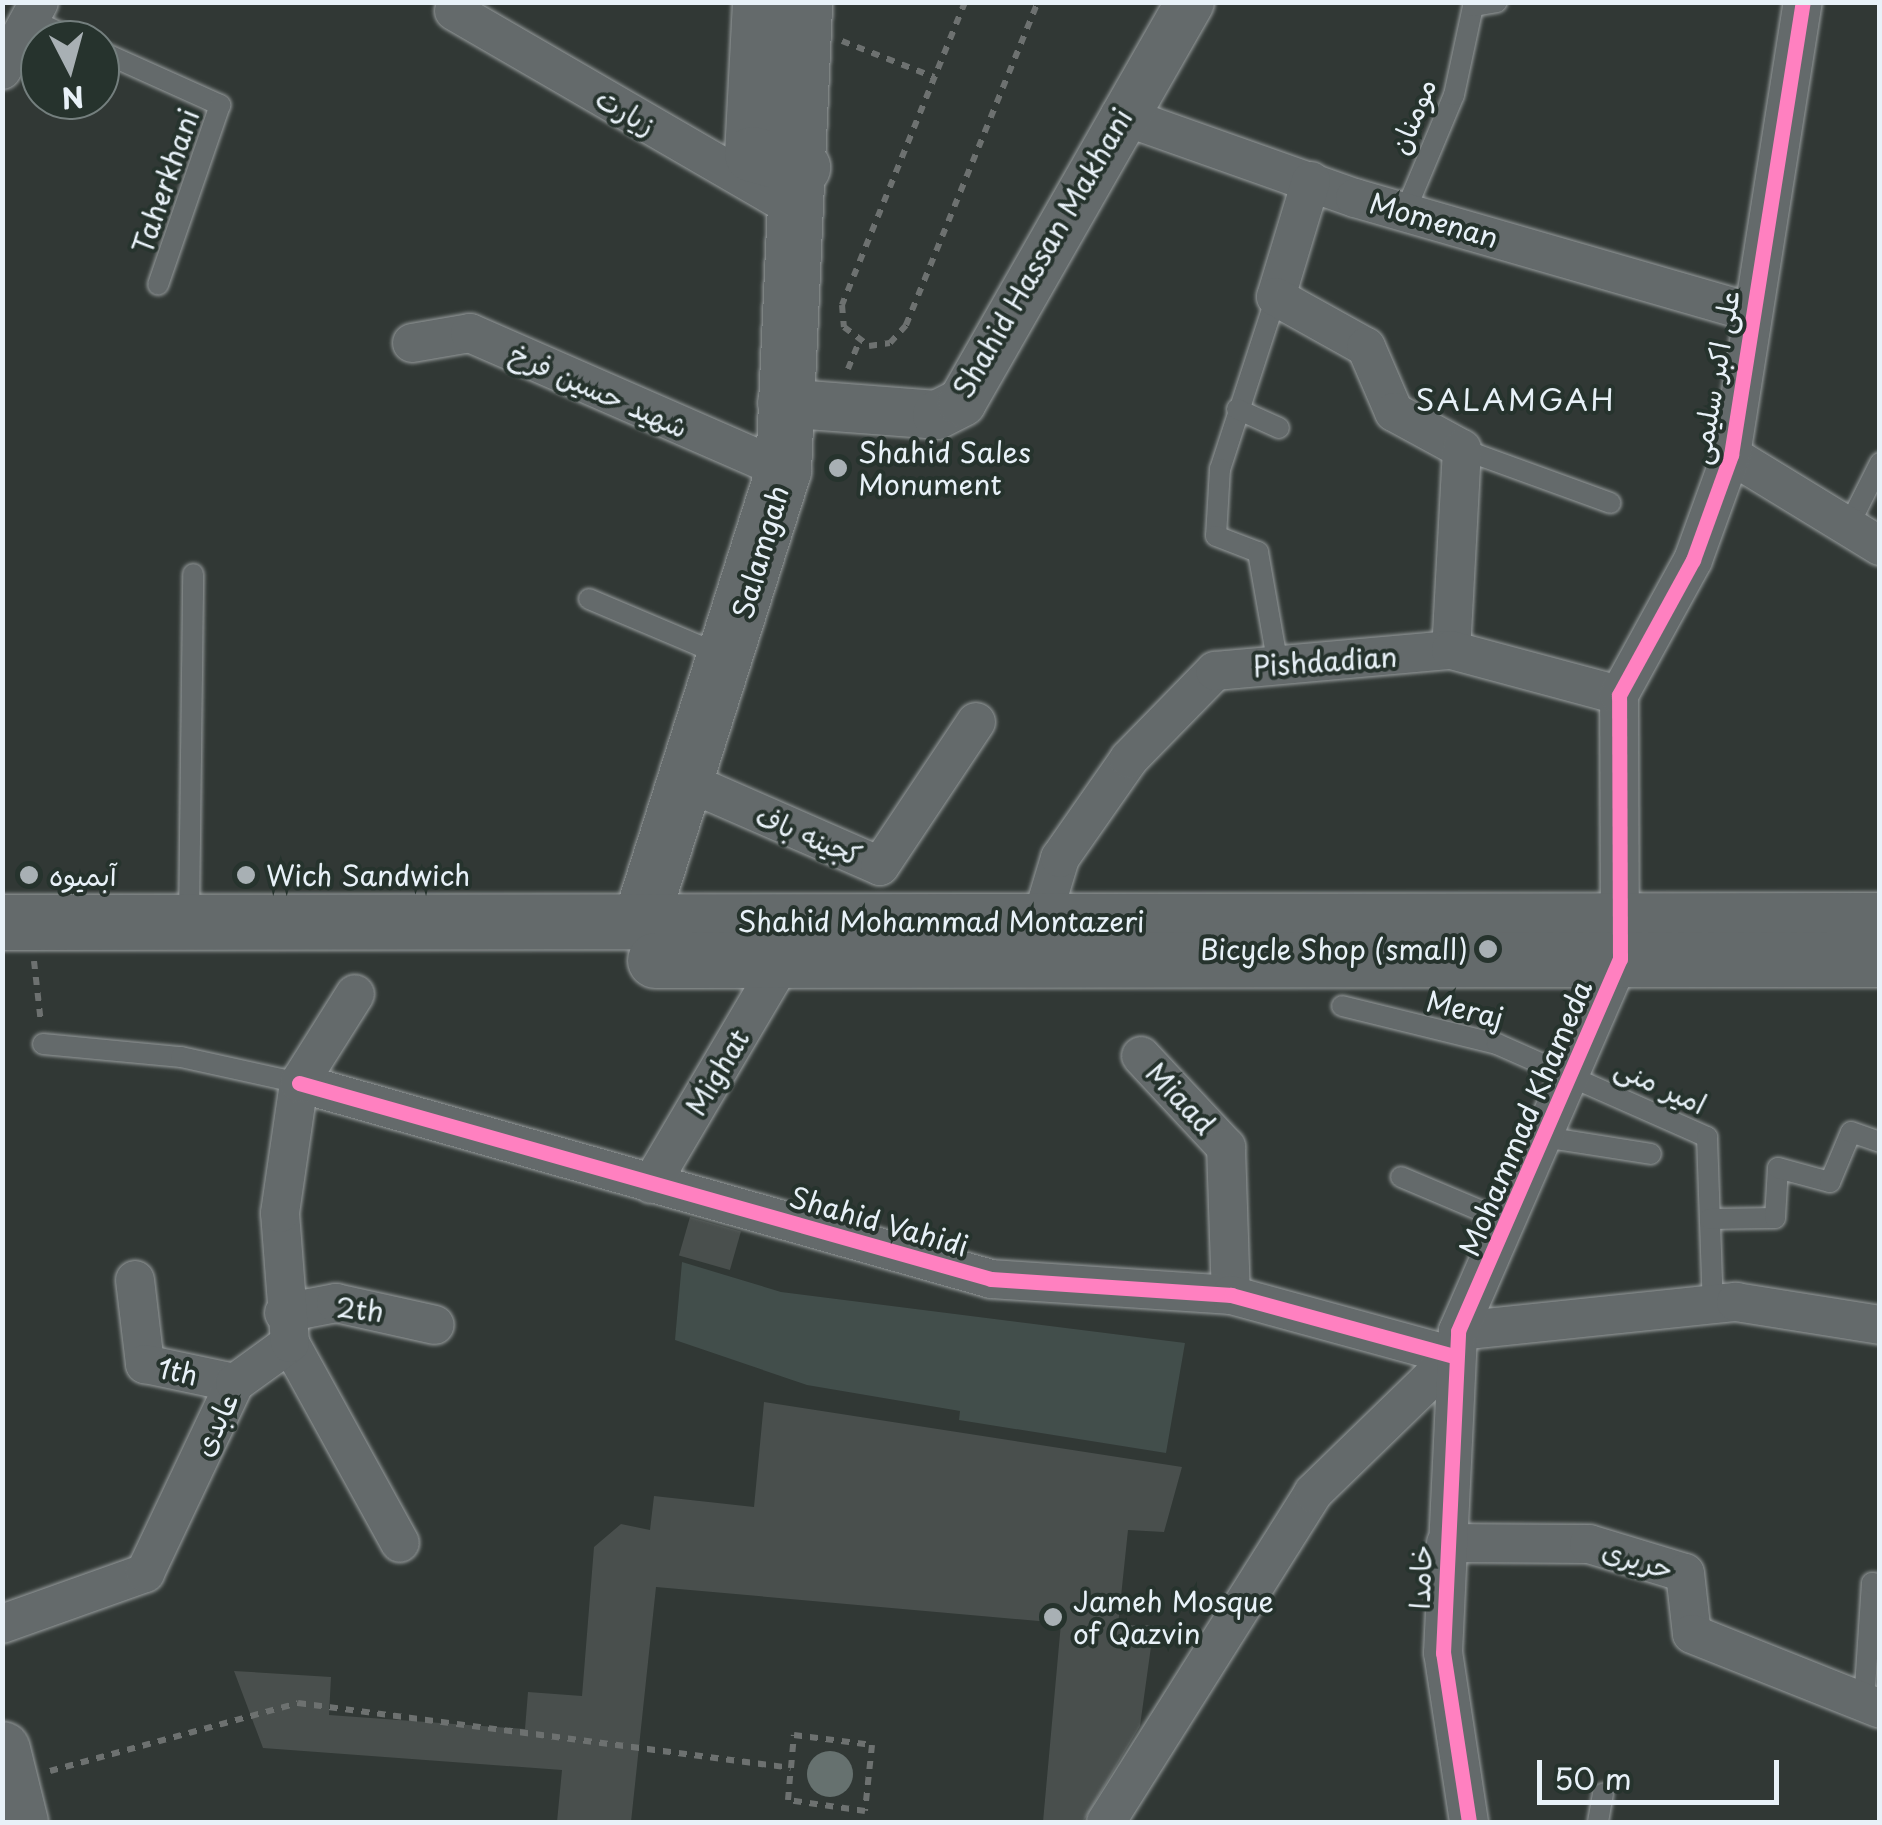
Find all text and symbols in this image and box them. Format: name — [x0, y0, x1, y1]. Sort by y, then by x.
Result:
north arrow — [20, 20, 120, 120]
street label: مومنان — [1382, 73, 1442, 159]
text: N — [60, 76, 86, 121]
street label: زیارت — [590, 81, 662, 141]
street label: Shahid Hassan Makhani — [945, 102, 1139, 404]
street label: Taherkhani — [125, 104, 205, 258]
street label: Momenan — [1366, 186, 1502, 254]
street label: علی اکبر سلیمی — [1682, 287, 1746, 467]
street label: شهید حسین فرخ — [505, 336, 693, 444]
district label: SALAMGAH — [1416, 381, 1616, 417]
place label: Shahid Sales Monument — [858, 435, 1031, 501]
marker: Shahid Sales Monument — [827, 457, 849, 479]
street label: Salamgah — [725, 481, 795, 623]
street label: Pishdadian — [1252, 639, 1398, 683]
street label: کجینه باف — [751, 798, 867, 872]
place label: آبمیوه — [49, 858, 117, 892]
place label: Wich Sandwich — [266, 858, 471, 892]
marker: آبمیوه — [18, 864, 40, 886]
marker: Wich Sandwich — [235, 864, 257, 886]
street label: Shahid Mohammad Montazeri — [736, 904, 1146, 938]
place label: Bicycle Shop (small) — [1195, 932, 1468, 966]
marker: Bicycle Shop (small) — [1477, 938, 1499, 960]
street label: Mohammad Khameda — [1452, 975, 1598, 1261]
street label: Meraj — [1423, 983, 1507, 1035]
street label: Mighat — [678, 1023, 756, 1121]
street label: امیر منی — [1610, 1049, 1712, 1121]
street label: Miaad — [1140, 1055, 1222, 1141]
street label: Shahid Vahidi — [786, 1180, 972, 1262]
street label: 2th — [334, 1290, 386, 1328]
street label: 1th — [155, 1350, 201, 1392]
street label: عابدی — [185, 1387, 245, 1461]
street label: حریری — [1598, 1532, 1678, 1586]
street label: خامدا — [1402, 1544, 1438, 1610]
place label: Jameh Mosque of Qazvin — [1073, 1584, 1274, 1650]
marker: Jameh Mosque of Qazvin — [1042, 1606, 1064, 1628]
scale bar — [1542, 1740, 1784, 1802]
text: 50 m — [1554, 1755, 1632, 1800]

